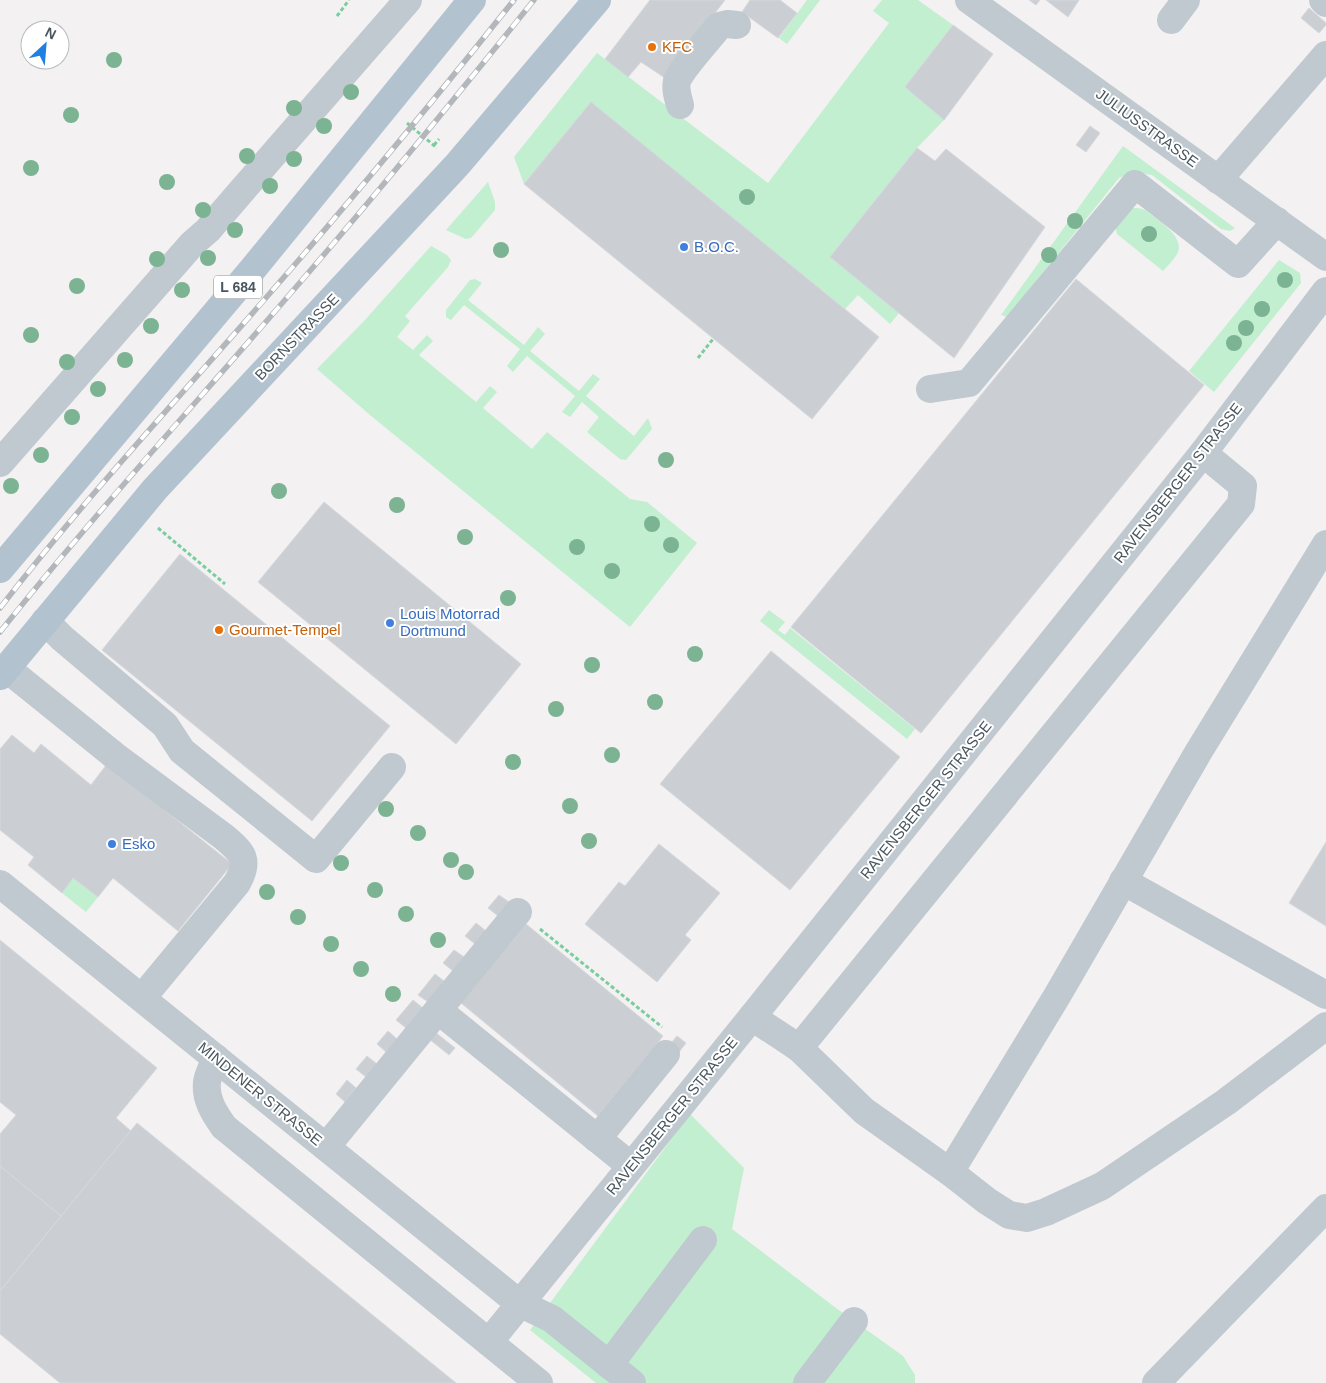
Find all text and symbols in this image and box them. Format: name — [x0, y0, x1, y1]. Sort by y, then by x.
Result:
north arrow — [20, 20, 70, 70]
text: N — [43, 24, 59, 43]
place label: KFC — [662, 38, 692, 55]
marker: KFC — [646, 41, 658, 53]
street label: JULIUSSTRASSE — [1093, 85, 1202, 170]
place label: B.O.C. — [694, 238, 739, 255]
marker: B.O.C. — [678, 241, 690, 253]
road number: L 684 — [214, 276, 262, 298]
street label: BORNSTRASSE — [251, 290, 342, 383]
street label: RAVENSBERGER STRASSE — [1110, 399, 1245, 566]
place label: Louis Motorrad Dortmund — [400, 605, 500, 639]
marker: Louis Motorrad Dortmund — [384, 617, 396, 629]
place label: Gourmet-Tempel — [229, 621, 341, 638]
marker: Gourmet-Tempel — [213, 624, 225, 636]
street label: RAVENSBERGER STRASSE — [857, 717, 995, 882]
place label: Esko — [122, 835, 155, 852]
marker: Esko — [106, 838, 118, 850]
street label: RAVENSBERGER STRASSE — [603, 1033, 741, 1198]
street label: MINDENER STRASSE — [195, 1038, 326, 1149]

